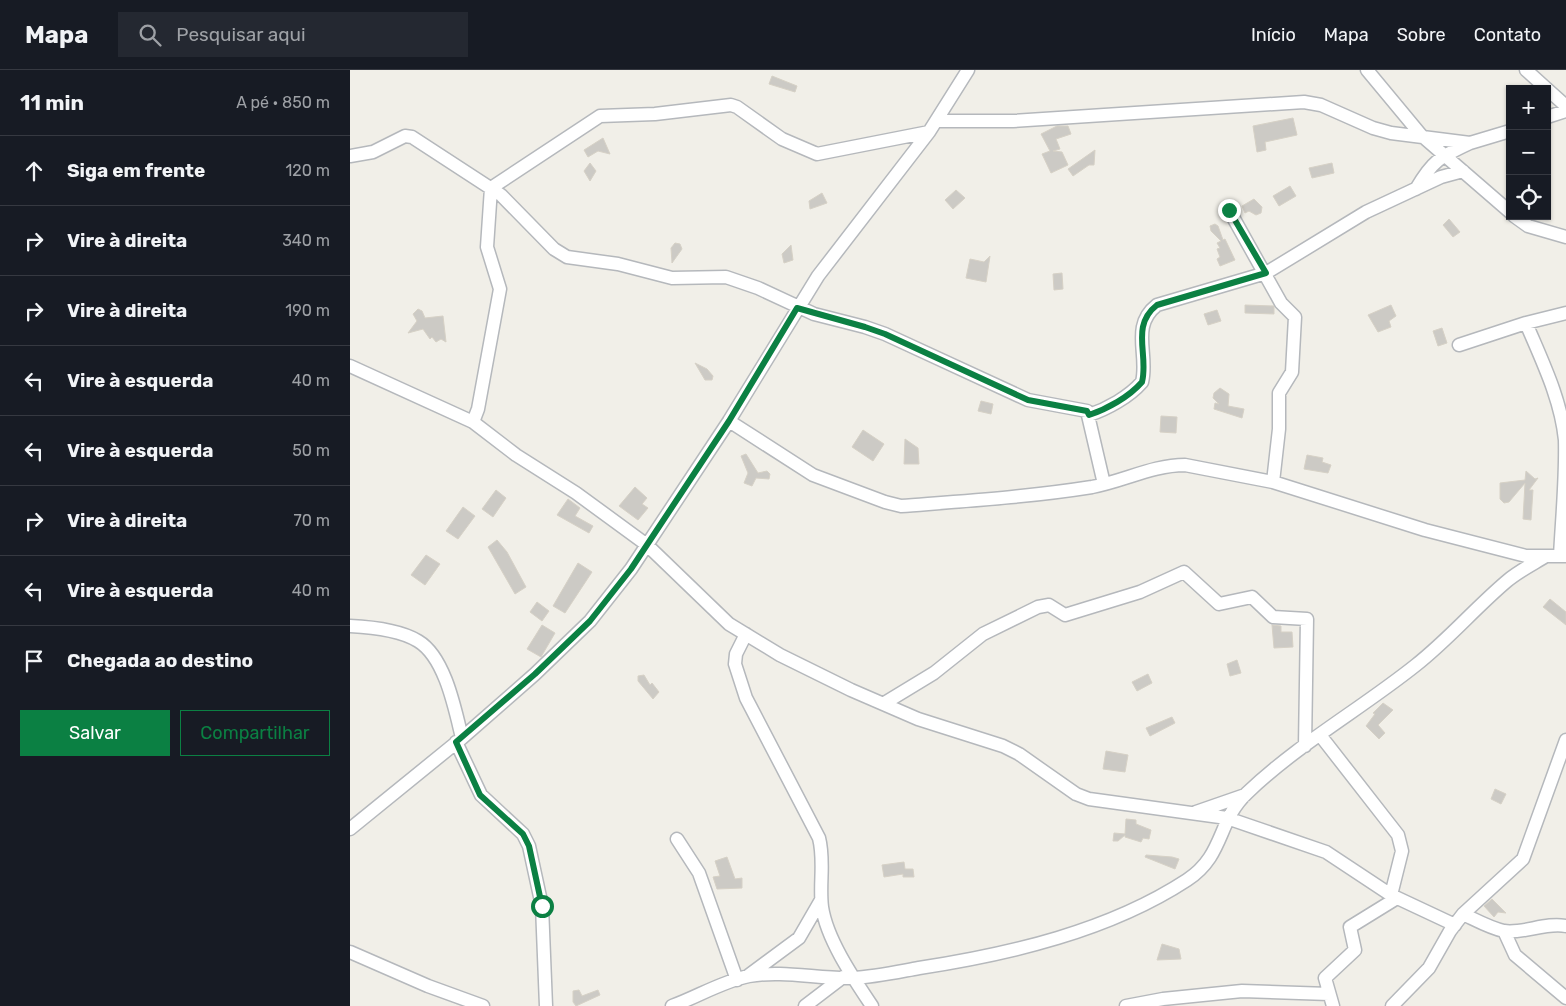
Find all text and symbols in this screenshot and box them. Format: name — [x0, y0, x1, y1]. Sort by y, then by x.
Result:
search box — [118, 12, 468, 57]
text: Mapa — [25, 21, 88, 49]
icon: search — [136, 21, 164, 49]
text: Pesquisar aqui — [176, 23, 306, 46]
text: Início — [1251, 24, 1296, 46]
text: Mapa — [1324, 24, 1369, 46]
text: Sobre — [1397, 24, 1446, 46]
text: Contato — [1474, 24, 1541, 46]
map controls — [1506, 85, 1551, 220]
button: + — [1506, 85, 1551, 130]
text: 11 min — [20, 90, 84, 115]
text: A pé · 850 m — [236, 93, 330, 112]
button: − — [1506, 130, 1551, 175]
icon: ahead — [20, 157, 48, 185]
text: Siga em frente — [67, 159, 205, 182]
text: 120 m — [285, 161, 330, 180]
button: locate — [1506, 175, 1551, 220]
route end — [1218, 199, 1241, 222]
icon: right — [20, 227, 48, 255]
text: Vire à direita — [67, 229, 187, 252]
text: 340 m — [282, 231, 330, 250]
icon: right — [20, 297, 48, 325]
text: Vire à direita — [67, 299, 187, 322]
text: 190 m — [285, 301, 330, 320]
icon: left — [20, 367, 48, 395]
text: Vire à esquerda — [67, 369, 214, 392]
text: 40 m — [292, 371, 330, 390]
icon: left — [20, 437, 48, 465]
text: Vire à esquerda — [67, 439, 214, 462]
text: 50 m — [292, 441, 330, 460]
icon: right — [20, 507, 48, 535]
text: Vire à direita — [67, 509, 187, 532]
text: 70 m — [293, 511, 330, 530]
icon: left — [20, 577, 48, 605]
text: Vire à esquerda — [67, 579, 214, 602]
text: 40 m — [292, 581, 330, 600]
icon: arrive — [20, 647, 48, 675]
text: Chegada ao destino — [67, 649, 253, 672]
button: Salvar — [20, 710, 170, 756]
button: Compartilhar — [180, 710, 330, 756]
route start — [531, 895, 554, 918]

